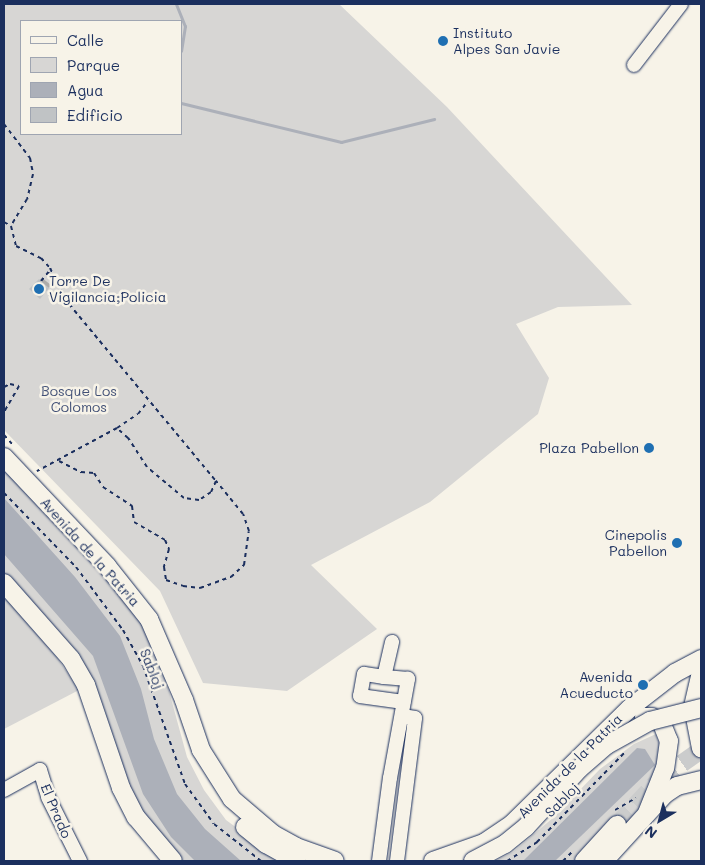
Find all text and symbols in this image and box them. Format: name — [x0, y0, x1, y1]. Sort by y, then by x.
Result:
legend — [20, 20, 182, 135]
place label: Instituto Alpes San Javie — [453, 25, 560, 58]
text: Calle — [67, 30, 104, 50]
marker: Instituto Alpes San Javie — [437, 35, 449, 47]
text: Parque — [67, 55, 120, 75]
text: Agua — [67, 80, 104, 100]
text: Edificio — [67, 105, 122, 125]
place label: Torre De Vigilancia;Policia — [49, 273, 166, 306]
marker: Torre De Vigilancia;Policia — [33, 283, 45, 295]
park label: Bosque Los Colomos — [41, 383, 117, 416]
place label: Plaza Pabellon — [539, 440, 639, 456]
marker: Plaza Pabellon — [643, 442, 655, 454]
street label: Avenida de la Patria — [37, 494, 143, 610]
place label: Cinepolis Pabellon — [605, 527, 667, 560]
marker: Cinepolis Pabellon — [671, 537, 683, 549]
street label: Sabloj — [136, 646, 168, 692]
place label: Avenida Acueducto — [560, 669, 633, 702]
marker: Avenida Acueducto — [637, 679, 649, 691]
street label: Avenida de la Patria — [514, 710, 626, 822]
street label: Sabloj — [541, 779, 583, 821]
street label: El Prado — [37, 781, 75, 841]
north arrow — [635, 795, 685, 845]
text: N — [641, 822, 661, 843]

